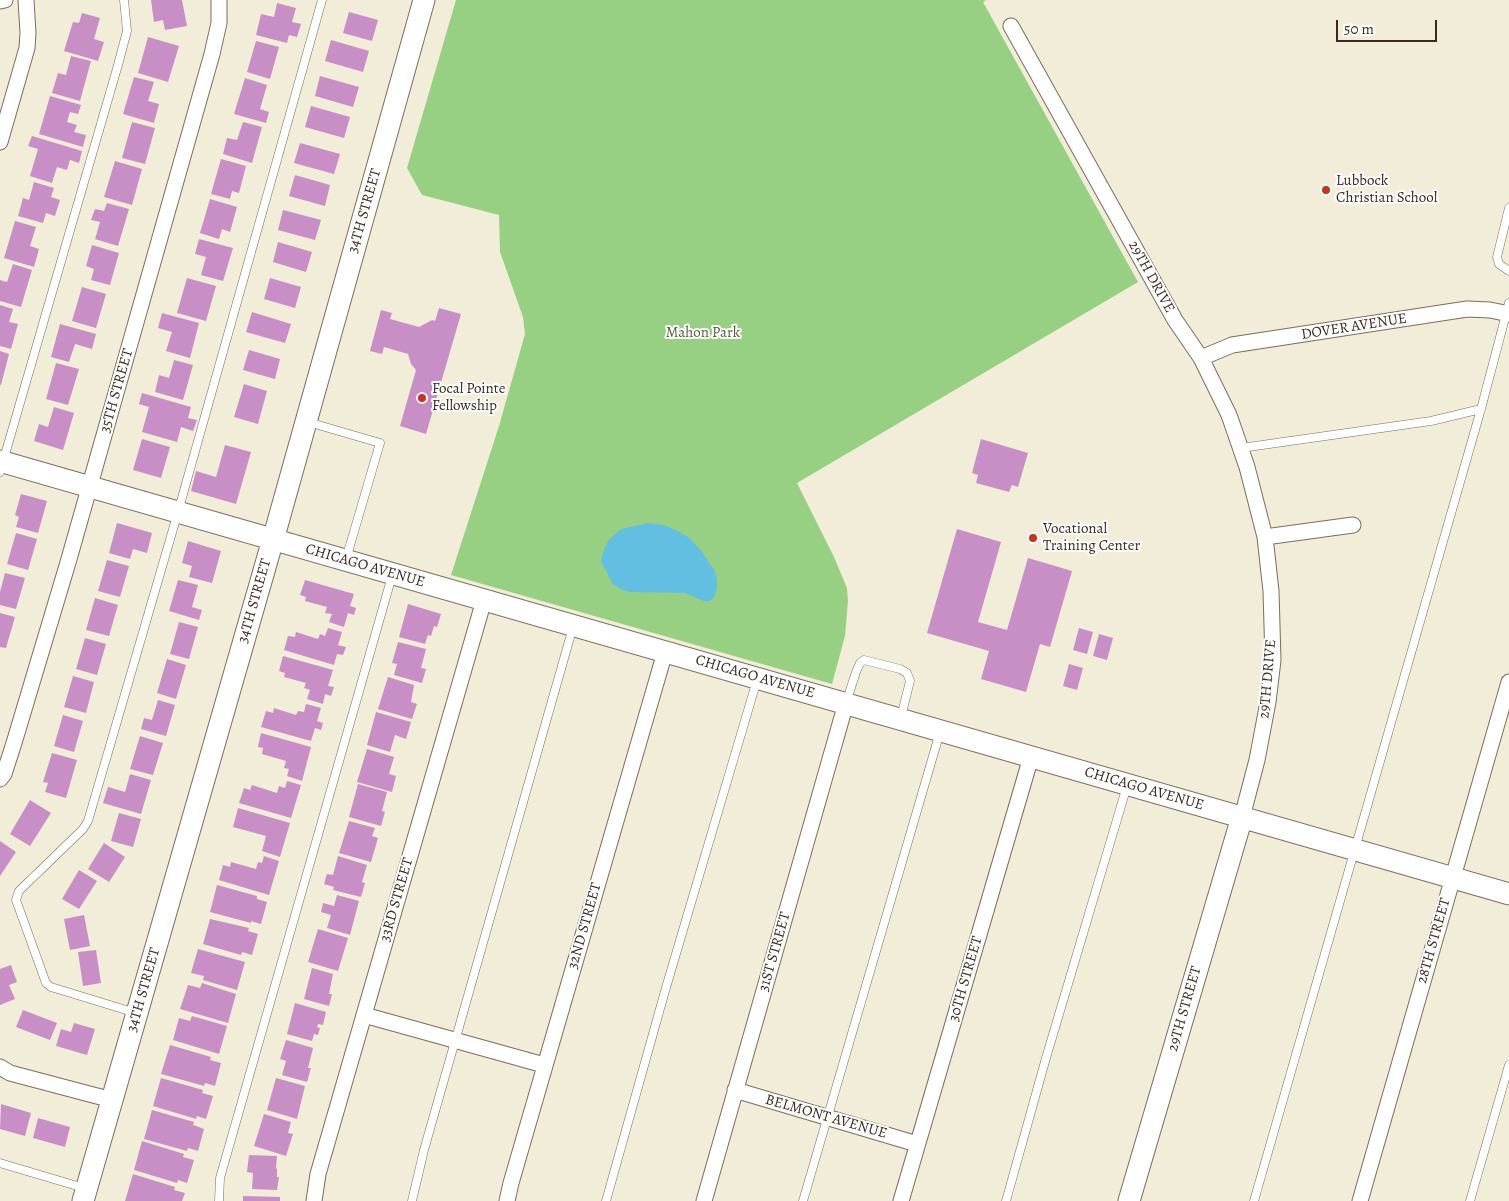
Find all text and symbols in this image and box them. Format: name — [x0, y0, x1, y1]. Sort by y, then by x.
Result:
scale bar — [1339, 10, 1440, 42]
text: 50 m — [1344, 19, 1374, 39]
street label: 34TH STREET — [344, 167, 386, 255]
place label: Lubbock Christian School — [1336, 172, 1437, 207]
marker: Lubbock Christian School — [1320, 184, 1332, 196]
street label: 29TH DRIVE — [1124, 238, 1178, 316]
street label: DOVER AVENUE — [1300, 310, 1408, 344]
park label: Mahon Park — [666, 324, 740, 342]
street label: 35TH STREET — [96, 347, 138, 435]
place label: Focal Pointe Fellowship — [432, 380, 505, 415]
marker: Focal Pointe Fellowship — [416, 392, 428, 404]
place label: Vocational Training Center — [1043, 520, 1140, 555]
marker: Vocational Training Center — [1027, 532, 1039, 544]
street label: CHICAGO AVENUE — [303, 540, 427, 592]
street label: 34TH STREET — [234, 557, 276, 645]
street label: 29TH DRIVE — [1256, 639, 1280, 719]
street label: CHICAGO AVENUE — [693, 651, 817, 703]
street label: CHICAGO AVENUE — [1082, 763, 1206, 815]
street label: 33RD STREET — [376, 856, 418, 944]
street label: 32ND STREET — [564, 881, 606, 971]
street label: 28TH STREET — [1413, 896, 1455, 986]
street label: 31ST STREET — [755, 910, 795, 994]
street label: 30TH STREET — [945, 934, 987, 1024]
street label: 34TH STREET — [123, 946, 165, 1034]
street label: 29TH STREET — [1164, 964, 1206, 1054]
street label: BELMONT AVENUE — [763, 1091, 889, 1143]

